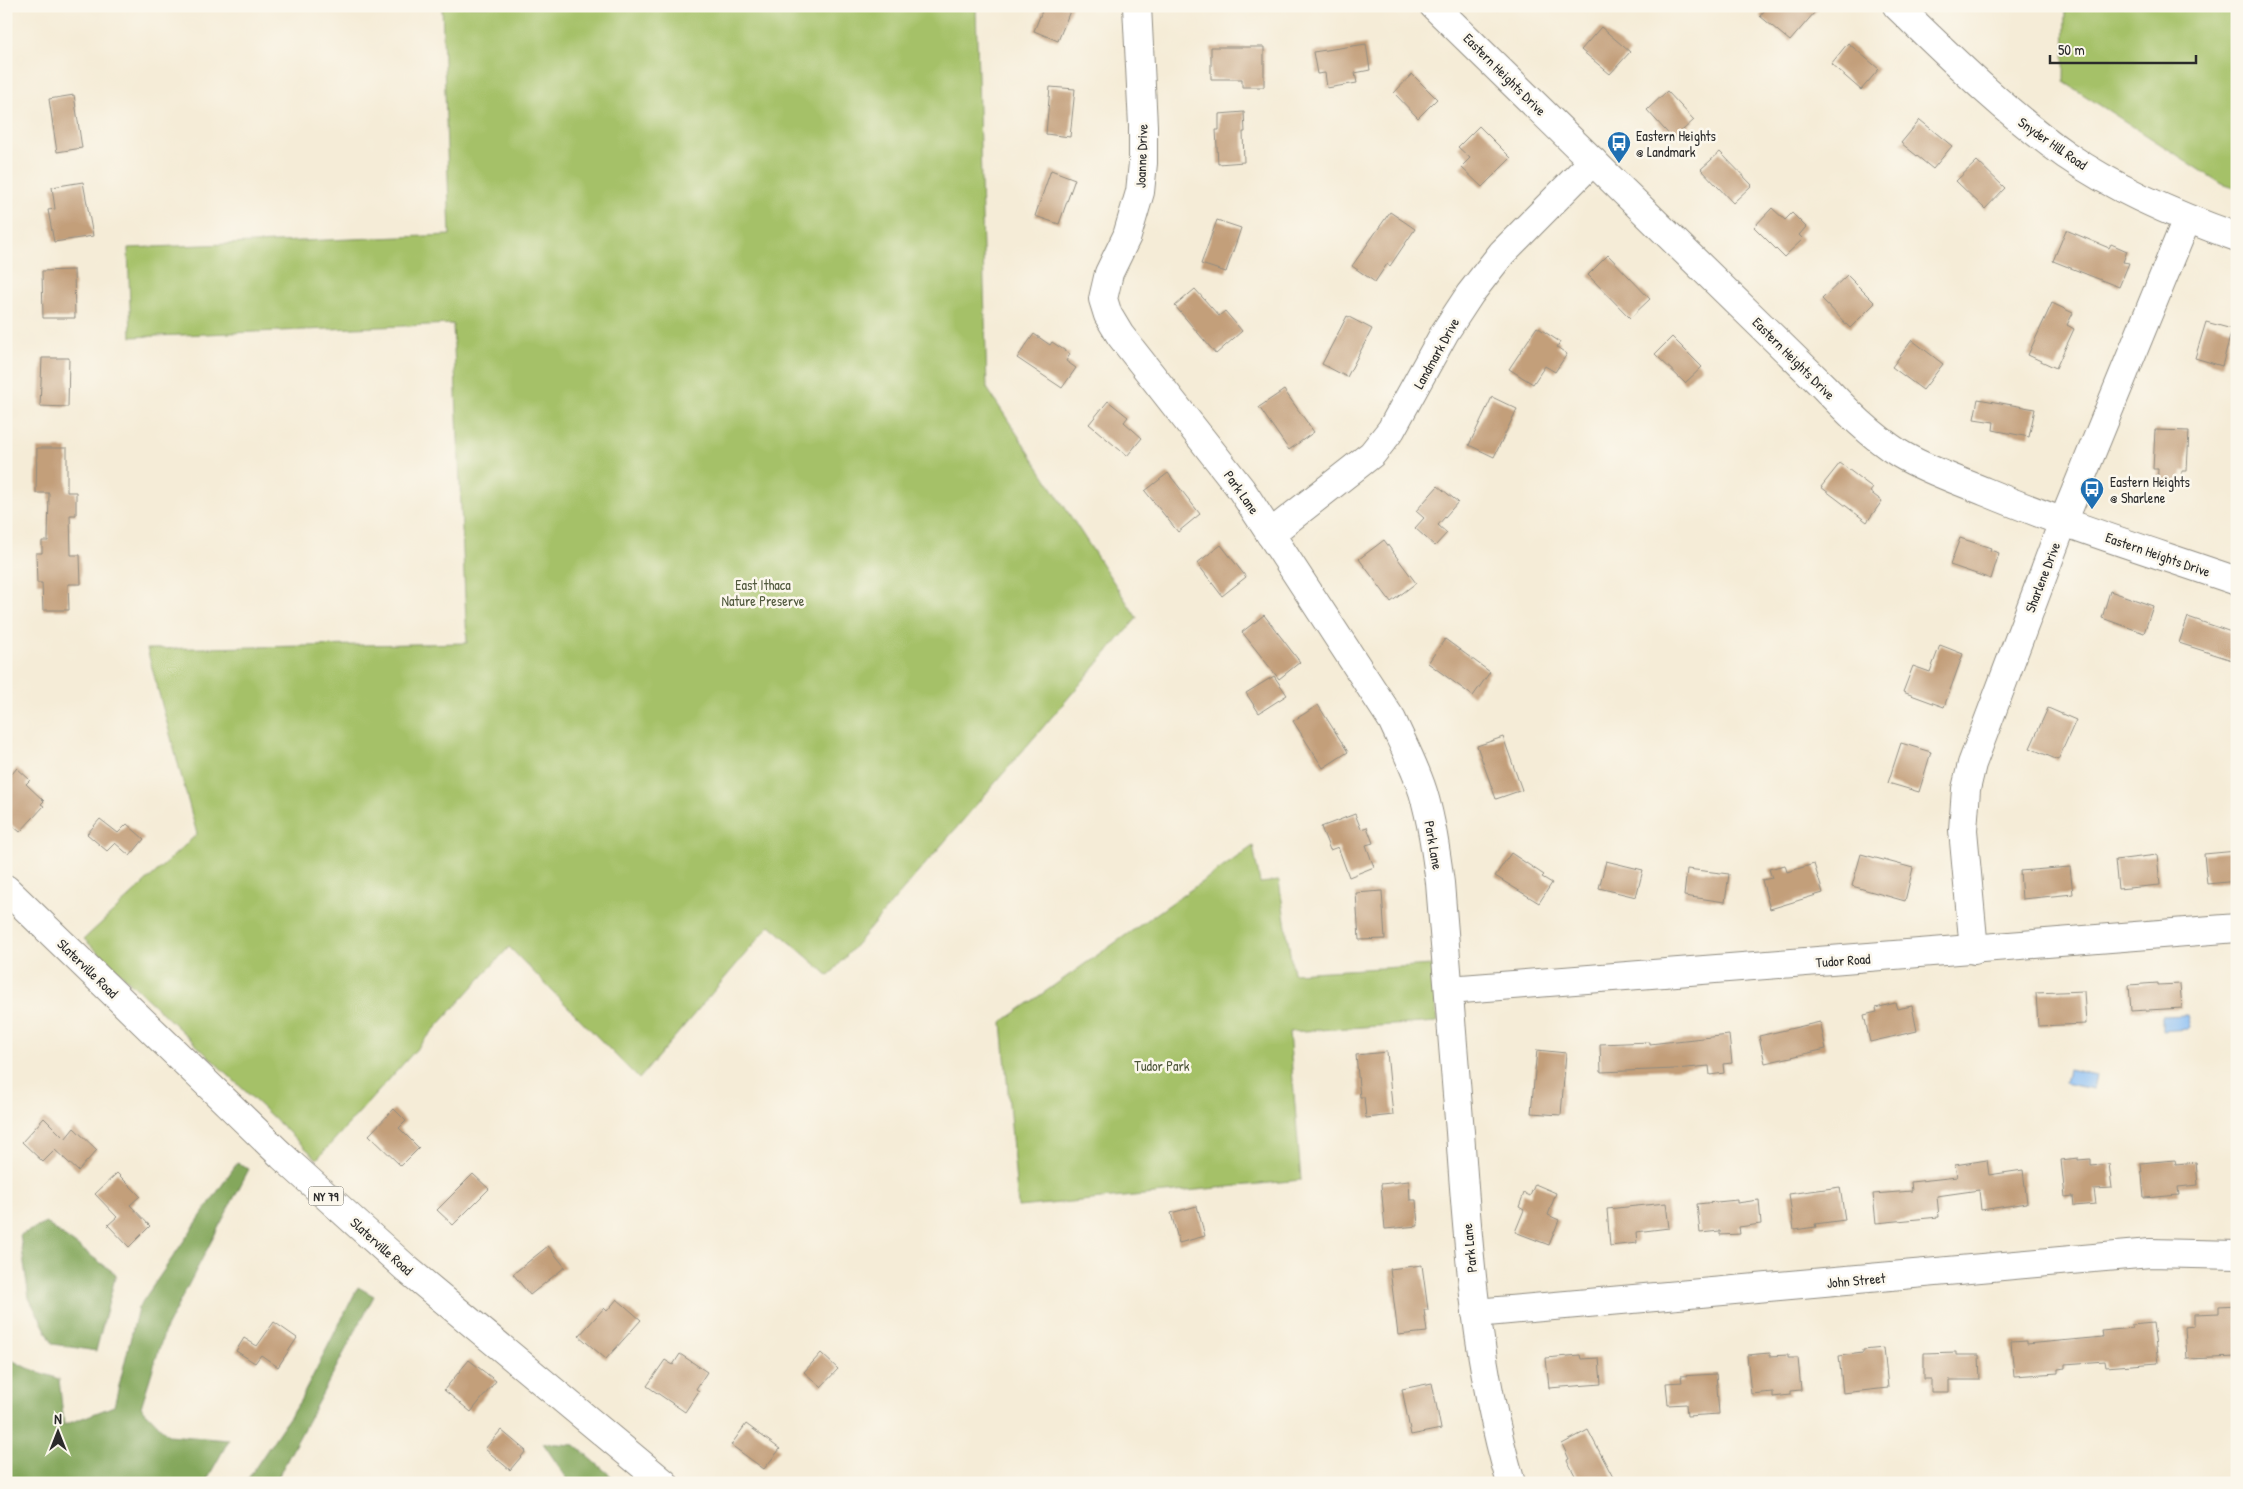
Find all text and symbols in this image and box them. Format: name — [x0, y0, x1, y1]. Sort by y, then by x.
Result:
street label: Eastern Heights Drive — [1459, 29, 1551, 120]
scale bar — [2050, 32, 2197, 64]
text: 50 m — [2058, 39, 2085, 60]
street label: Snyder Hill Road — [2014, 112, 2092, 175]
street label: Joanne Drive — [1130, 123, 1152, 188]
place label: Eastern Heights @ Landmark — [1636, 126, 1716, 161]
bus stop icon: Eastern Heights @ Landmark — [1606, 130, 1632, 164]
street label: Eastern Heights Drive — [1748, 313, 1840, 404]
street label: Landmark Drive — [1409, 314, 1463, 392]
street label: Park Lane — [1220, 466, 1264, 518]
place label: Eastern Heights @ Sharlene — [2110, 472, 2190, 507]
bus stop icon: Eastern Heights @ Sharlene — [2079, 476, 2105, 510]
street label: Eastern Heights Drive — [2103, 527, 2213, 582]
street label: Sharlene Drive — [2020, 539, 2064, 615]
park label: East Ithaca Nature Preserve — [722, 575, 805, 610]
street label: Park Lane — [1420, 819, 1448, 871]
street label: Slaterville Road — [53, 934, 123, 1002]
street label: Tudor Road — [1815, 949, 1872, 971]
park label: Tudor Park — [1134, 1056, 1190, 1075]
road number: NY 79 — [308, 1186, 344, 1206]
street label: Slaterville Road — [347, 1213, 418, 1279]
street label: Park Lane — [1457, 1222, 1481, 1273]
street label: John Street — [1826, 1268, 1886, 1292]
north arrow — [32, 1406, 82, 1456]
text: N — [54, 1409, 62, 1428]

